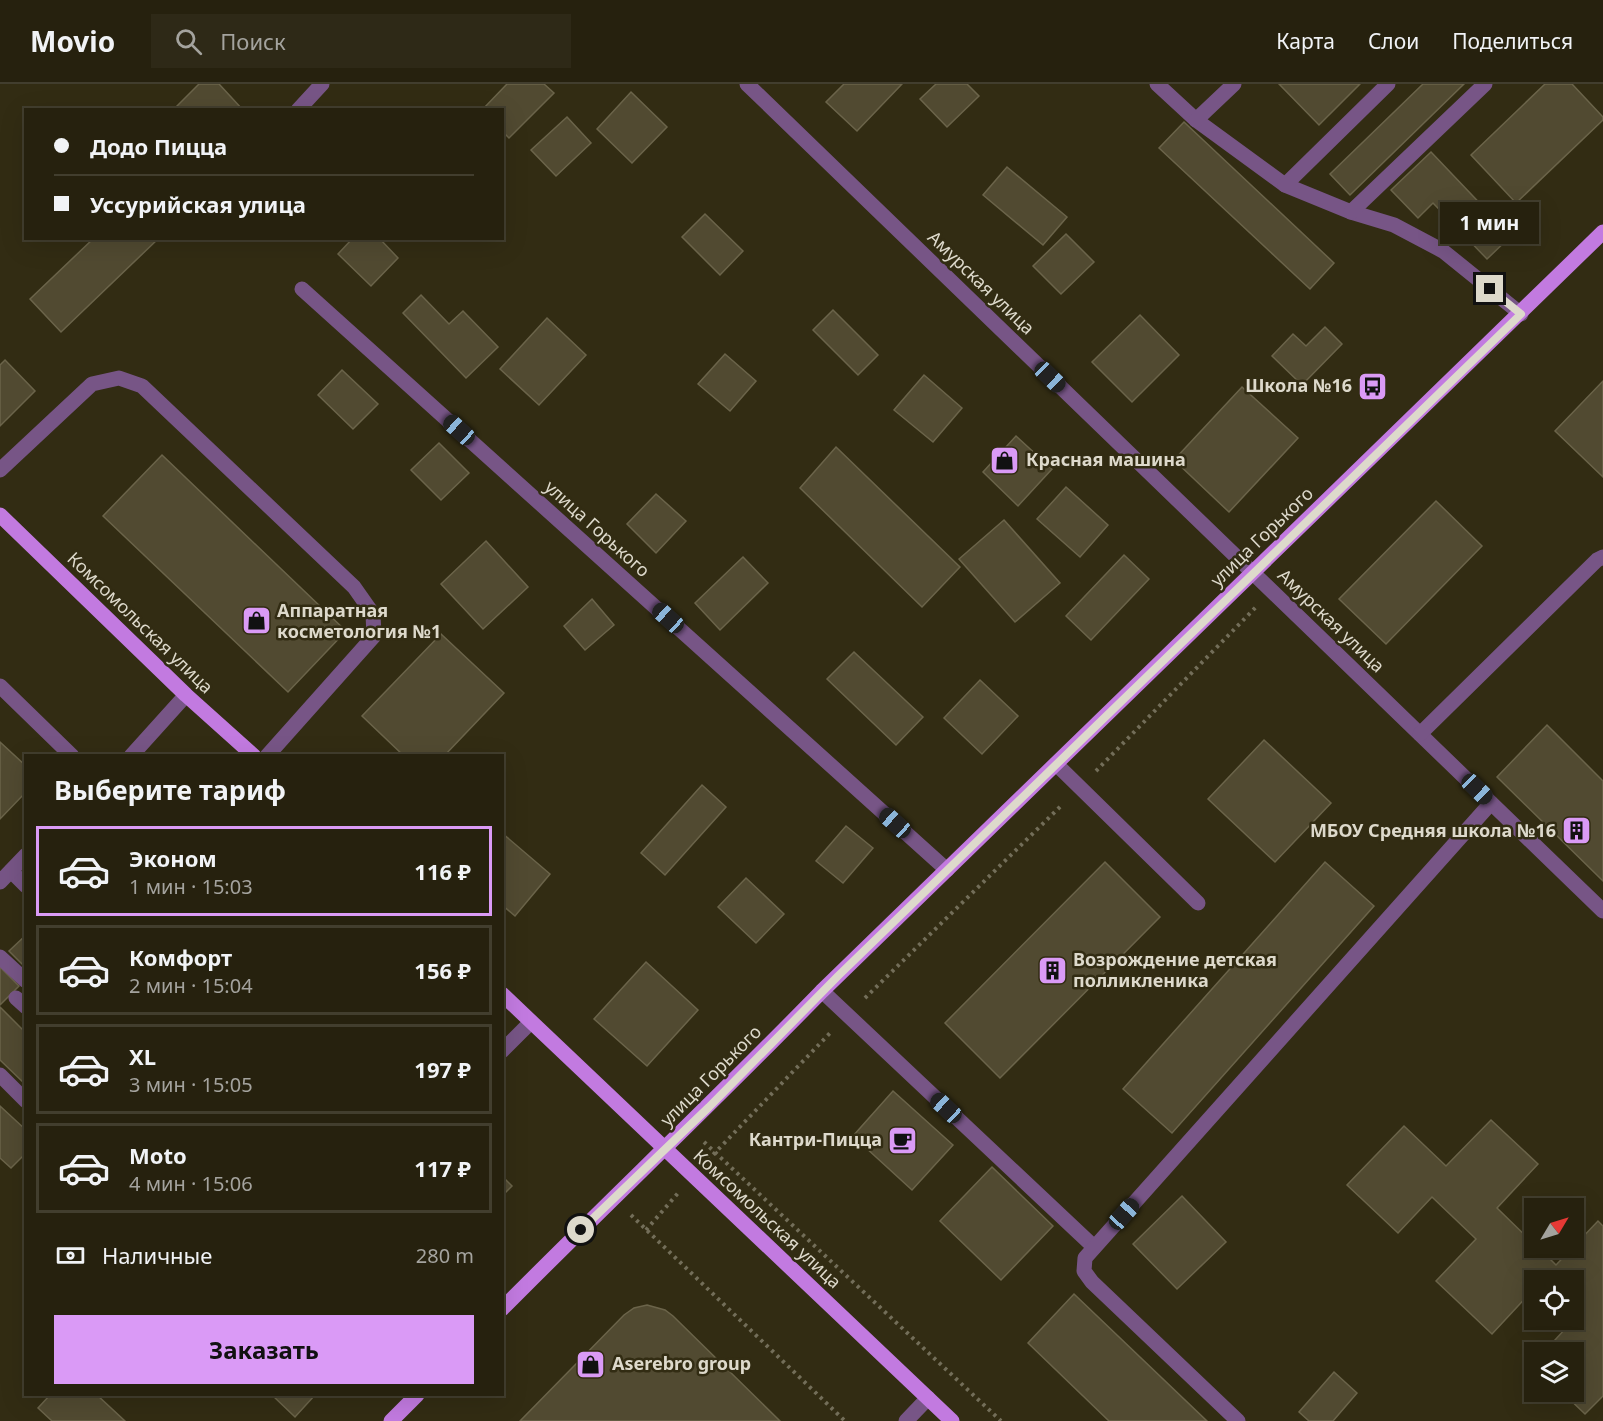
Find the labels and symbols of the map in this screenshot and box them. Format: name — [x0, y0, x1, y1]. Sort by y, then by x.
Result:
callout: 1 мин — [1440, 202, 1540, 244]
street label: Амурская улица — [923, 225, 1040, 339]
route end — [1476, 275, 1503, 302]
car — [1031, 358, 1069, 396]
bus stop icon: Школа №16 — [1357, 370, 1389, 402]
place label: Школа №16 — [1245, 373, 1352, 397]
car — [440, 411, 478, 449]
shop icon: Красная машина — [989, 444, 1021, 476]
place label: Красная машина — [1026, 447, 1186, 471]
street label: улица Горького — [540, 475, 655, 582]
street label: улица Горького — [1205, 481, 1318, 591]
street label: Комсомольская улица — [63, 546, 219, 698]
street label: Амурская улица — [1273, 563, 1390, 677]
place label: Аппаратная косметология №1 — [277, 598, 441, 643]
car — [649, 599, 687, 637]
shop icon: Аппаратная косметология №1 — [240, 605, 272, 637]
car — [1458, 770, 1496, 808]
car — [876, 804, 914, 842]
building icon: МБОУ Средняя школа №16 — [1561, 815, 1593, 847]
place label: МБОУ Средняя школа №16 — [1310, 818, 1556, 842]
place label: Возрождение детская полликленика — [1073, 947, 1277, 992]
building icon: Возрождение детская полликленика — [1036, 954, 1068, 986]
street label: улица Горького — [654, 1019, 766, 1131]
car — [927, 1089, 965, 1127]
cafe icon: Кантри-Пицца — [887, 1124, 919, 1156]
place label: Кантри-Пицца — [749, 1127, 882, 1151]
street label: Комсомольская улица — [689, 1143, 847, 1293]
car — [1105, 1195, 1143, 1233]
north arrow — [1524, 1198, 1584, 1258]
route start — [567, 1216, 594, 1243]
shop icon: Aserebro group — [575, 1348, 607, 1380]
place label: Aserebro group — [612, 1351, 751, 1375]

